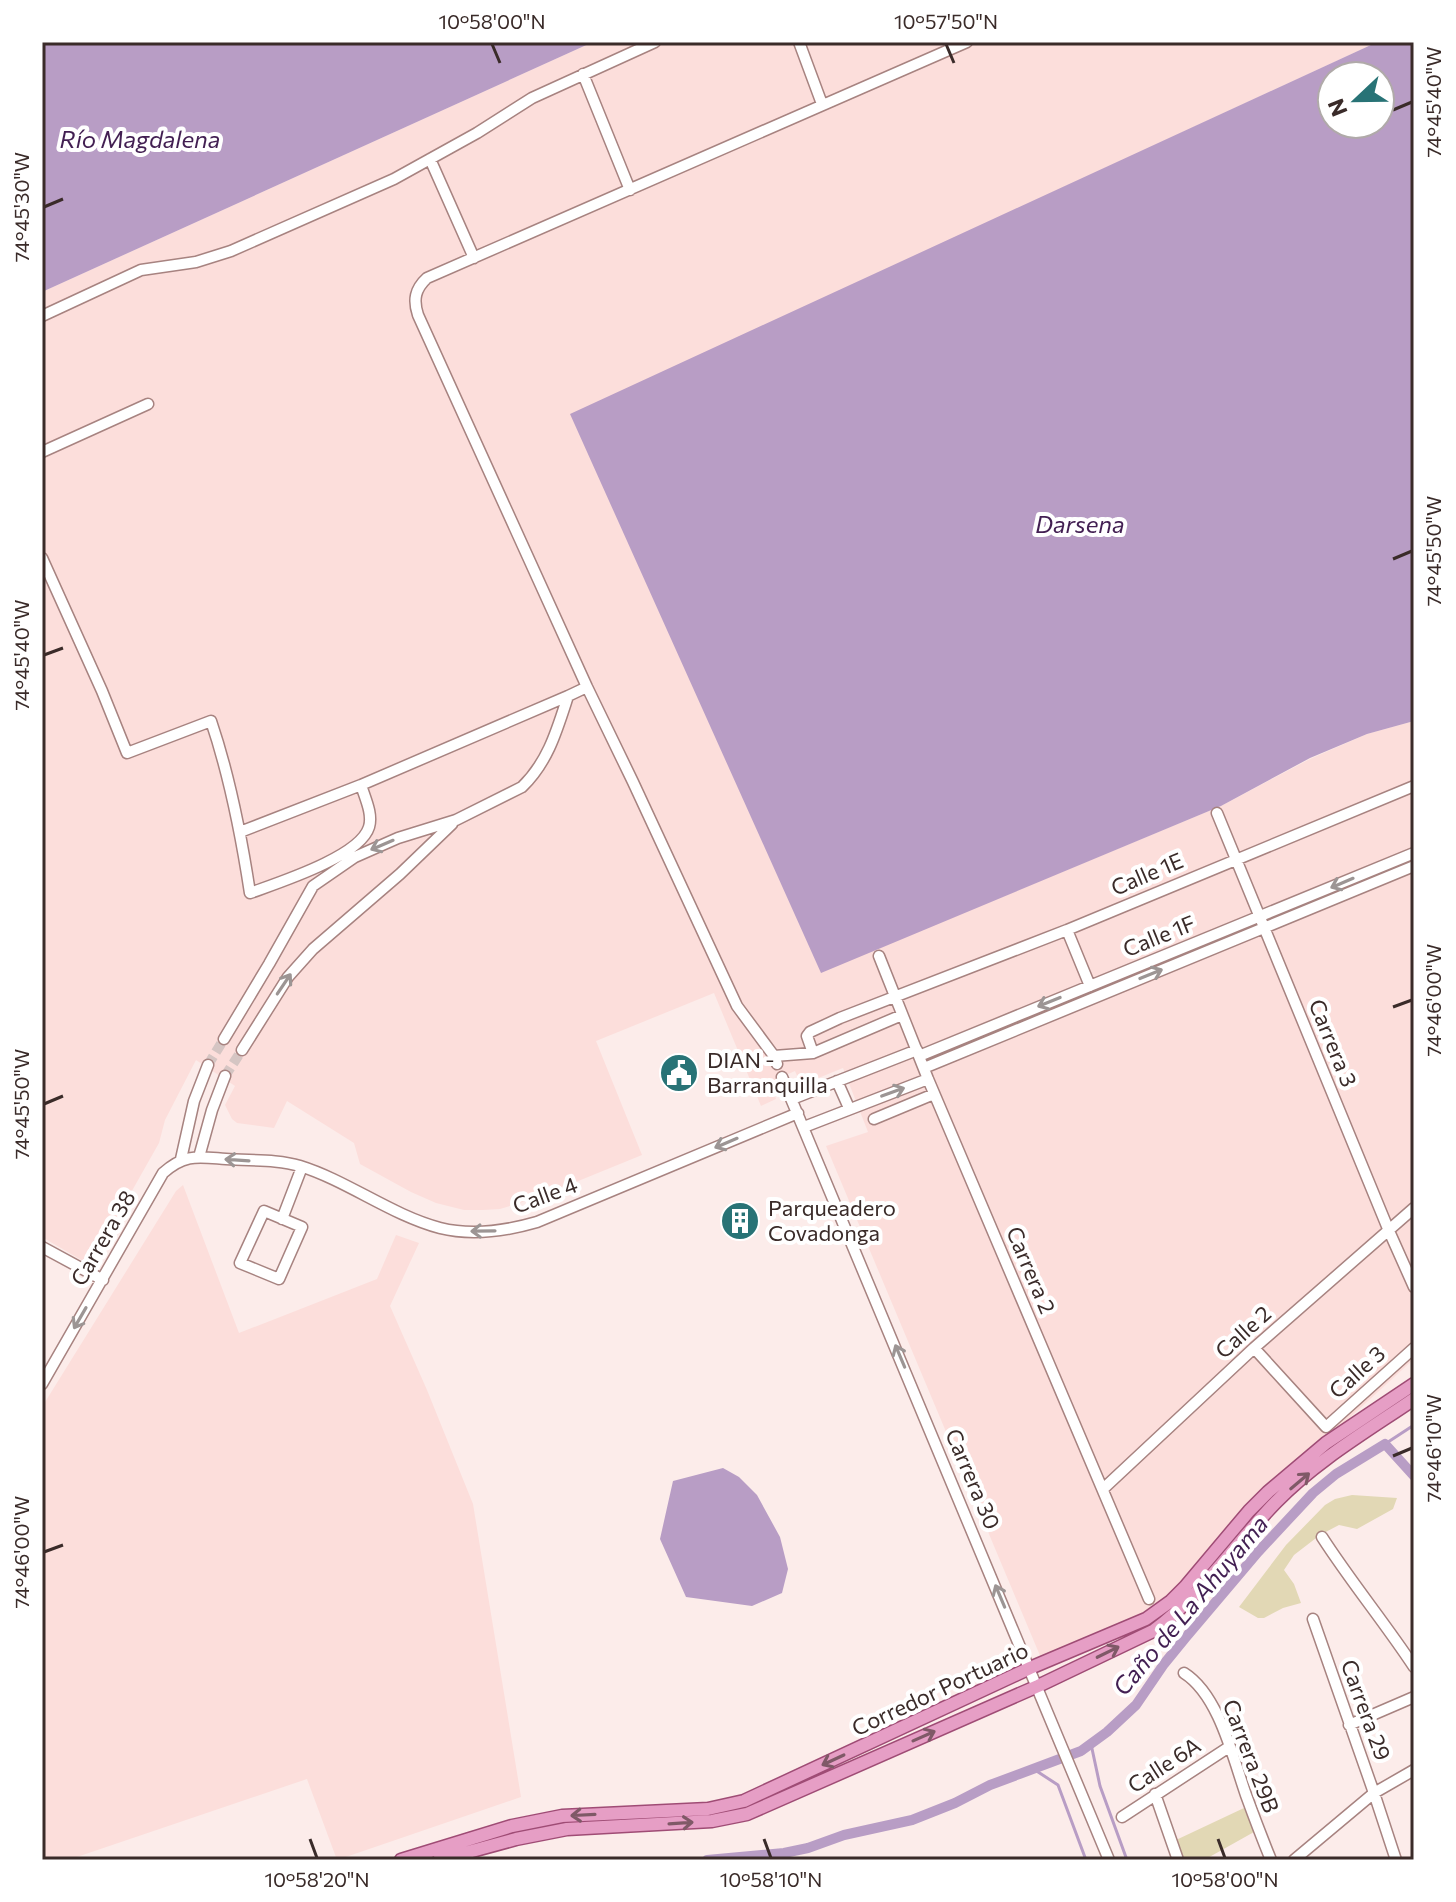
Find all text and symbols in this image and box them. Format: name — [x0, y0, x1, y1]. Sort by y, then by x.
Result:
text: 10°58'00"N — [438, 9, 546, 33]
text: 10°57'50"N — [894, 9, 998, 33]
text: 74°45'40"W — [1421, 46, 1445, 158]
north arrow — [1316, 60, 1396, 140]
text: N — [1321, 95, 1353, 120]
water label: Río Magdalena — [60, 124, 220, 153]
text: 74°45'30"W — [9, 152, 33, 262]
text: 74°45'50"W — [1421, 496, 1445, 606]
water label: Darsena — [1035, 509, 1125, 538]
text: 74°45'40"W — [9, 599, 33, 711]
one-way arrow — [370, 839, 395, 854]
street label: Calle 1E — [1107, 846, 1187, 901]
one-way arrow — [1330, 877, 1355, 892]
street label: Calle 1F — [1119, 909, 1199, 962]
text: 74°46'00"W — [1421, 944, 1445, 1056]
one-way arrow — [1138, 966, 1163, 981]
one-way arrow — [276, 974, 292, 996]
street label: Carrera 3 — [1304, 995, 1363, 1091]
one-way arrow — [1038, 996, 1062, 1011]
place label: DIAN - Barranquilla — [707, 1046, 828, 1098]
text: 74°45'50"W — [9, 1049, 33, 1159]
public building icon: DIAN - Barranquilla — [658, 1052, 700, 1094]
one-way arrow — [880, 1084, 904, 1098]
one-way arrow — [714, 1137, 739, 1152]
one-way arrow — [224, 1152, 251, 1167]
street label: Calle 4 — [509, 1170, 581, 1219]
street label: Carrera 38 — [64, 1185, 141, 1290]
place label: Parqueadero Covadonga — [768, 1194, 896, 1246]
building icon: Parqueadero Covadonga — [719, 1200, 761, 1242]
street label: Carrera 2 — [1001, 1222, 1062, 1317]
one-way arrow — [470, 1224, 497, 1239]
street label: Calle 2 — [1209, 1300, 1276, 1364]
one-way arrow — [72, 1306, 88, 1329]
street label: Calle 3 — [1323, 1339, 1390, 1404]
one-way arrow — [892, 1345, 907, 1369]
text: 74°46'10"W — [1421, 1394, 1445, 1502]
street label: Carrera 30 — [940, 1424, 1007, 1533]
one-way arrow — [1289, 1472, 1310, 1490]
text: 74°46'00"W — [9, 1496, 33, 1608]
water label: Caño de La Ahuyama — [1106, 1509, 1273, 1701]
one-way arrow — [992, 1585, 1007, 1609]
street label: Corredor Portuario — [847, 1636, 1032, 1741]
one-way arrow — [1096, 1644, 1120, 1659]
street label: Carrera 29 — [1336, 1656, 1397, 1764]
street label: Carrera 29B — [1217, 1695, 1285, 1816]
one-way arrow — [911, 1728, 935, 1743]
street label: Calle 6A — [1122, 1731, 1205, 1798]
one-way arrow — [821, 1753, 845, 1768]
one-way arrow — [570, 1808, 597, 1823]
one-way arrow — [667, 1815, 694, 1830]
text: 10°58'20"N — [264, 1867, 370, 1891]
text: 10°58'10"N — [720, 1867, 822, 1891]
text: 10°58'00"N — [1171, 1867, 1279, 1891]

